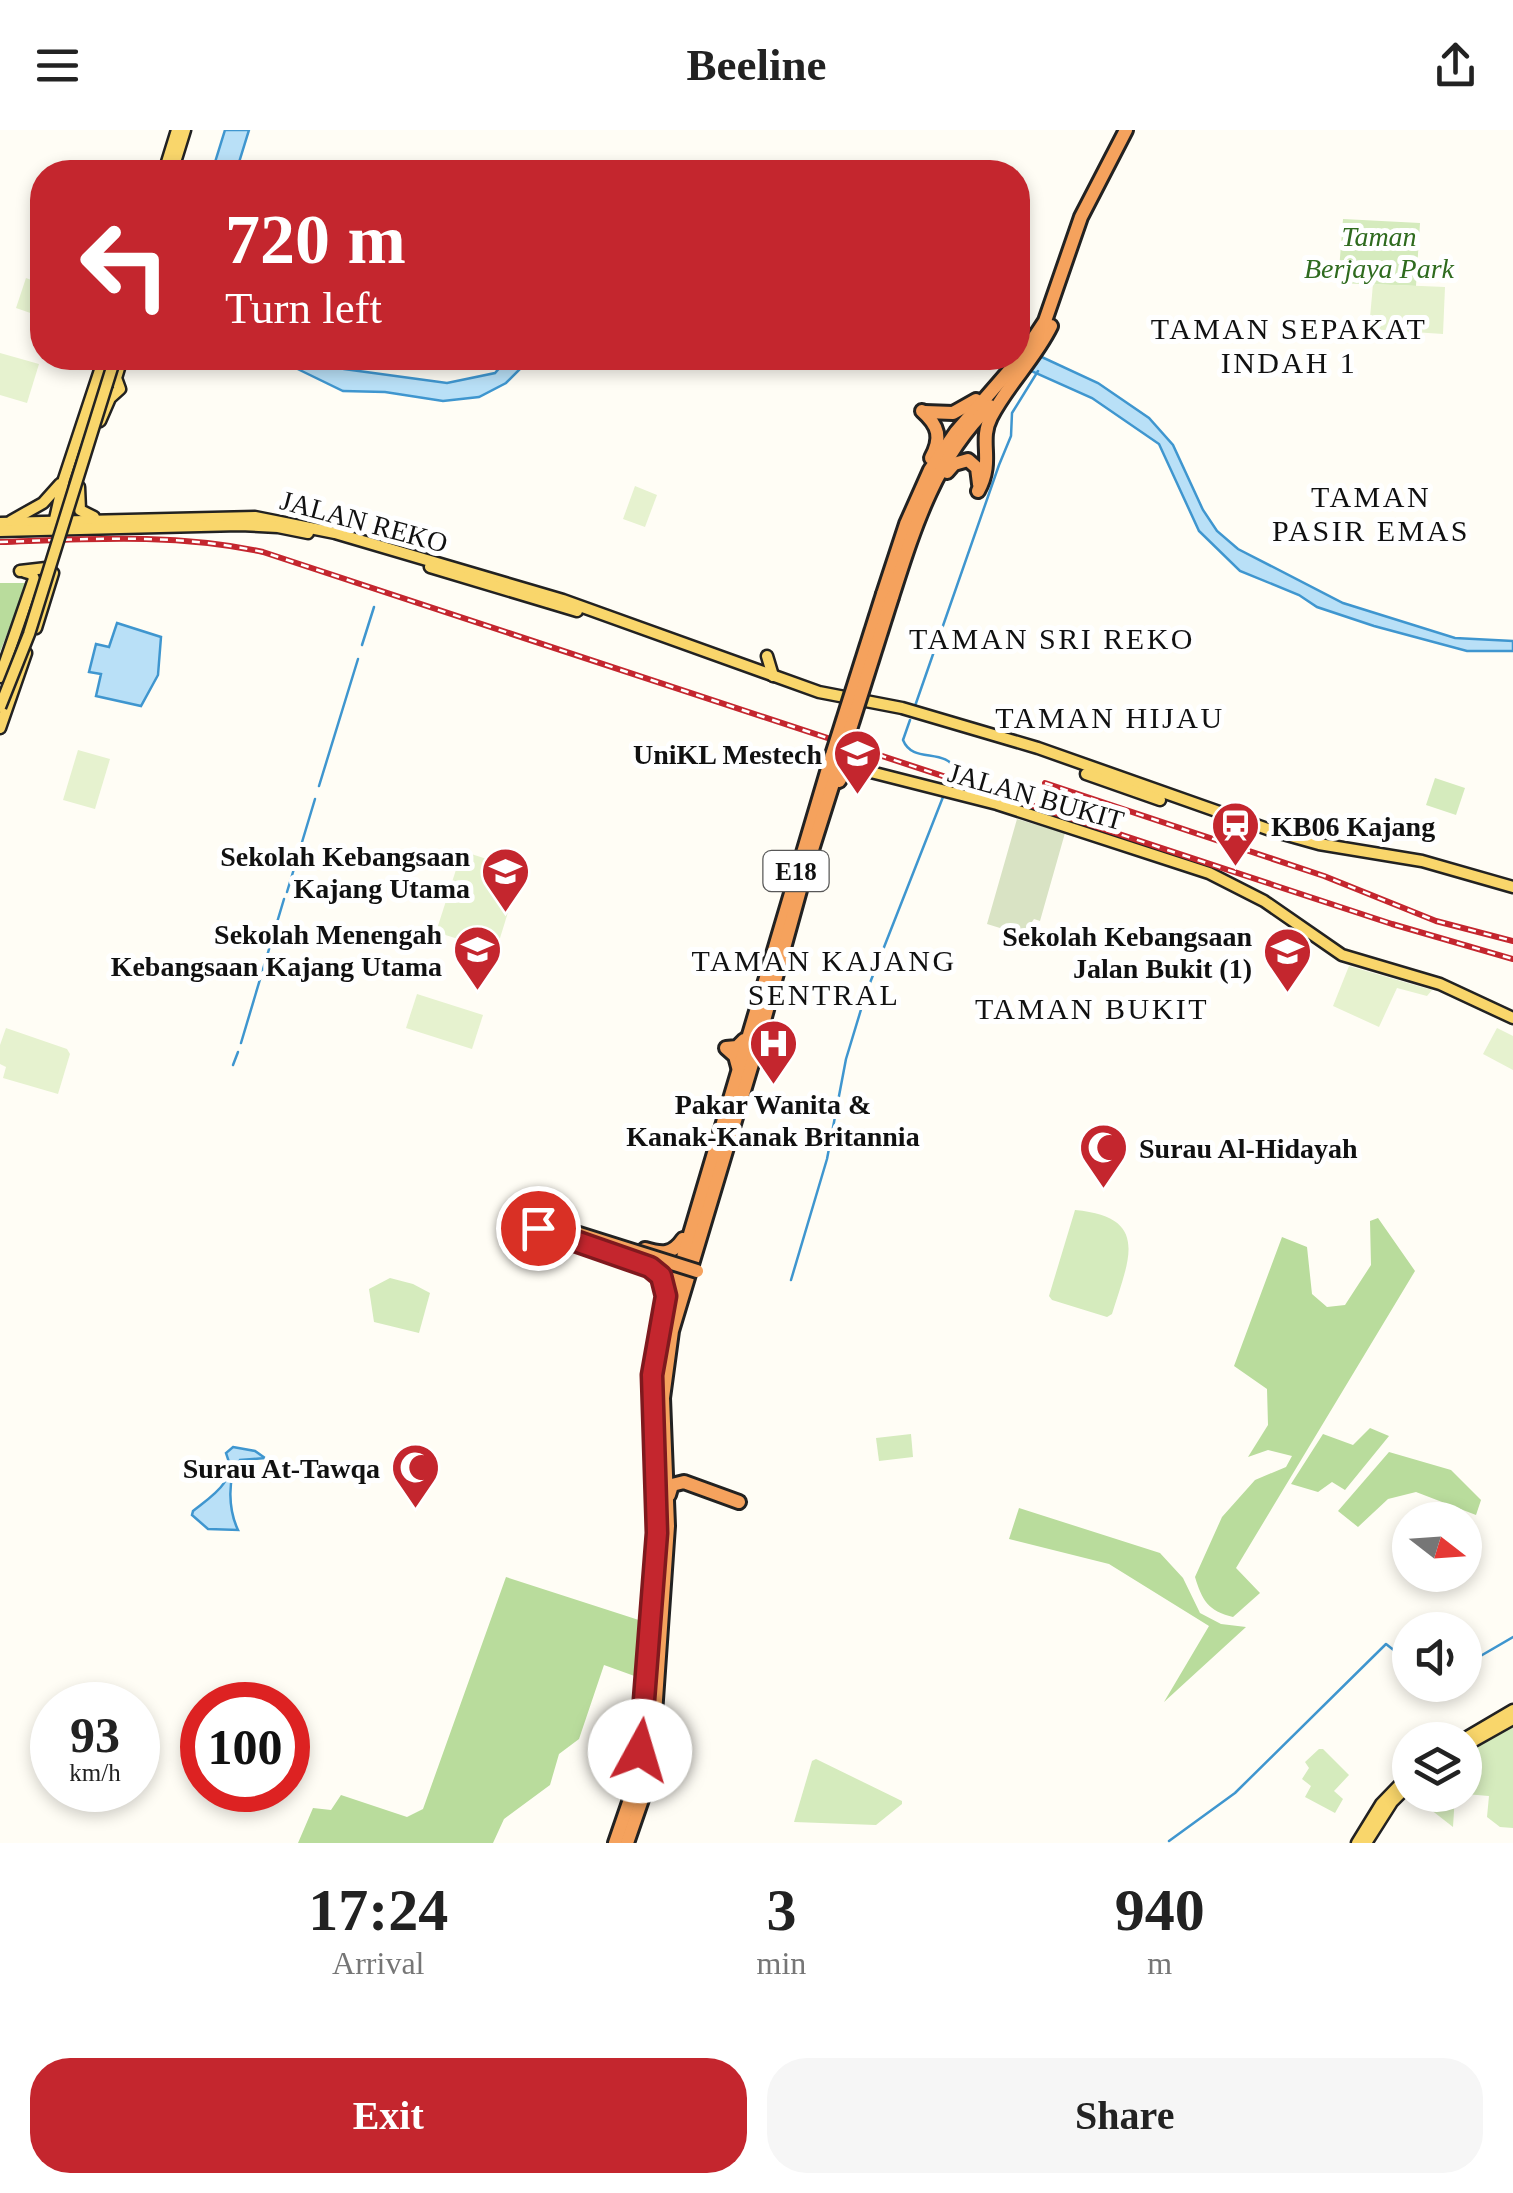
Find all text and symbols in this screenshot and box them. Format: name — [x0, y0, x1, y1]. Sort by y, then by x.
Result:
icon: menu — [30, 38, 85, 93]
icon: share — [1428, 38, 1483, 93]
text: Beeline — [687, 40, 826, 90]
icon: left — [60, 200, 190, 330]
text: 720 m — [225, 201, 406, 278]
park label: Taman Berjaya Park — [1304, 221, 1455, 284]
text: Turn left — [225, 283, 382, 333]
district label: TAMAN SEPAKAT INDAH 1 — [1151, 312, 1427, 379]
district label: TAMAN PASIR EMAS — [1272, 480, 1470, 547]
street label: JALAN REKO — [277, 484, 451, 559]
district label: TAMAN SRI REKO — [909, 622, 1195, 655]
district label: TAMAN HIJAU — [995, 701, 1225, 734]
school or university icon: UniKL Mestech — [831, 728, 883, 796]
place label: UniKL Mestech — [633, 739, 822, 770]
street label: JALAN BUKIT — [944, 757, 1127, 836]
station icon: KB06 Kajang — [1210, 800, 1262, 868]
place label: KB06 Kajang — [1271, 811, 1435, 842]
place label: Sekolah Kebangsaan Kajang Utama — [220, 841, 470, 904]
school or university icon: Sekolah Kebangsaan Kajang Utama — [479, 846, 531, 914]
road number: E18 — [764, 851, 828, 891]
place label: Sekolah Menengah Kebangsaan Kajang Utama — [111, 919, 442, 982]
place label: Sekolah Kebangsaan Jalan Bukit (1) — [1002, 921, 1252, 984]
school or university icon: Sekolah Menengah Kebangsaan Kajang Utama — [451, 924, 503, 992]
school or university icon: Sekolah Kebangsaan Jalan Bukit (1) — [1261, 926, 1313, 994]
district label: TAMAN KAJANG SENTRAL — [691, 944, 957, 1011]
district label: TAMAN BUKIT — [975, 992, 1209, 1025]
hospital icon: Pakar Wanita & Kanak-Kanak Britannia — [747, 1018, 799, 1086]
place label: Pakar Wanita & Kanak-Kanak Britannia — [626, 1089, 920, 1152]
mosque icon: Surau Al-Hidayah — [1078, 1122, 1130, 1190]
place label: Surau Al-Hidayah — [1139, 1133, 1358, 1164]
pin — [496, 1186, 581, 1271]
icon: arrive — [511, 1201, 566, 1256]
mosque icon: Surau At-Tawqa — [389, 1442, 441, 1510]
place label: Surau At-Tawqa — [183, 1453, 380, 1484]
north arrow — [1392, 1502, 1482, 1592]
map controls — [1392, 1502, 1482, 1812]
button: sound — [1392, 1612, 1482, 1702]
speed limit sign: 100 — [180, 1682, 310, 1812]
position arrow — [588, 1699, 692, 1803]
text: 93 — [70, 1707, 120, 1763]
button: layers — [1392, 1722, 1482, 1812]
text: km/h — [69, 1759, 121, 1786]
text: 17:24 — [308, 1877, 448, 1943]
text: 3 — [766, 1877, 796, 1943]
text: 940 — [1115, 1877, 1205, 1943]
text: Arrival — [332, 1945, 424, 1981]
text: min — [757, 1945, 806, 1981]
text: m — [1147, 1945, 1172, 1981]
button: Exit — [30, 2058, 747, 2173]
button: Share — [767, 2058, 1483, 2173]

